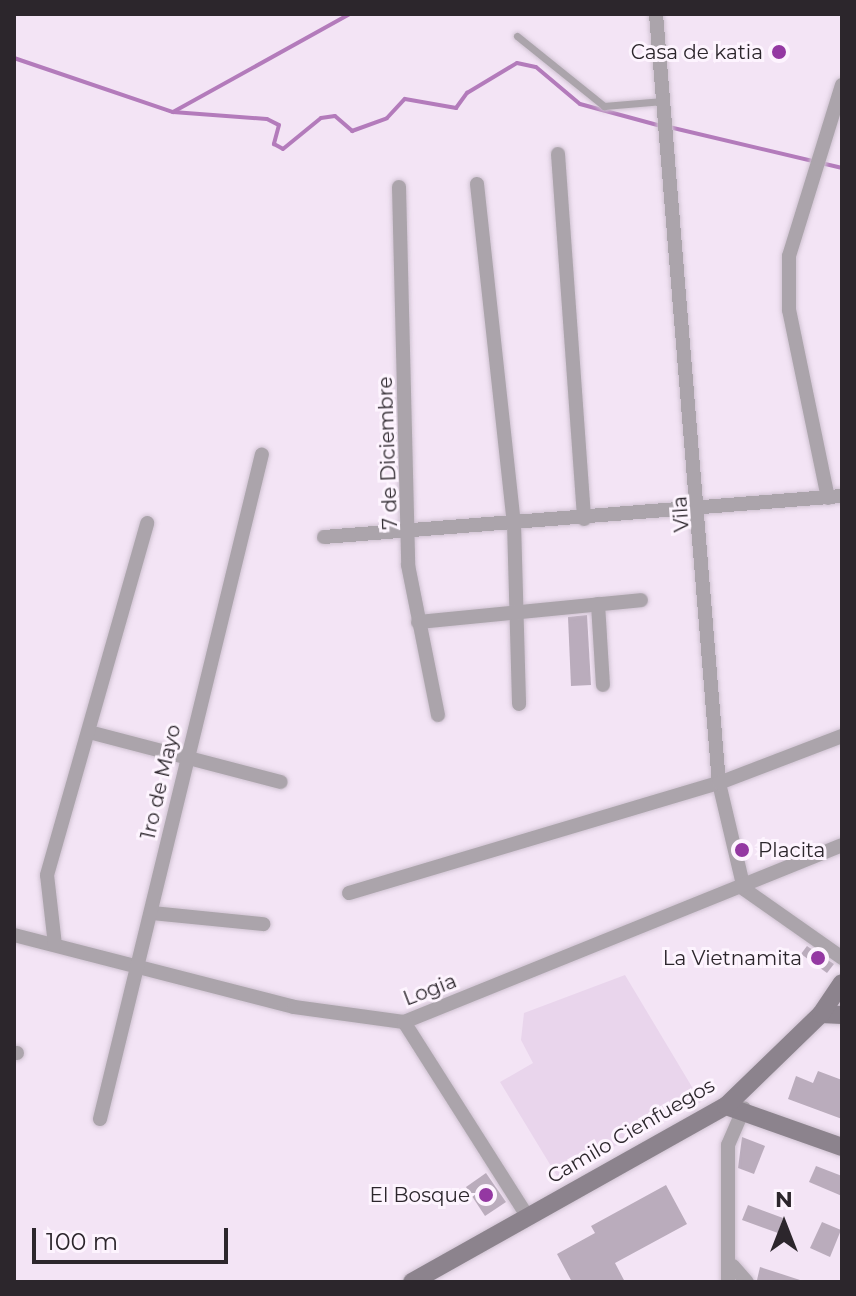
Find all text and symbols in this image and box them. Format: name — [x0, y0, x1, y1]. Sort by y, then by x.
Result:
place label: Casa de katia — [631, 40, 763, 64]
marker: Casa de katia — [770, 43, 788, 61]
street label: 7 de Diciembre — [373, 376, 403, 530]
street label: Vila — [668, 495, 694, 533]
street label: 1ro de Mayo — [136, 722, 186, 842]
place label: Placita — [758, 838, 825, 862]
marker: Placita — [733, 841, 751, 859]
place label: La Vietnamita — [663, 946, 802, 970]
marker: La Vietnamita — [809, 949, 827, 967]
street label: Logia — [400, 969, 460, 1011]
street label: Camilo Cienfuegos — [543, 1073, 719, 1189]
place label: El Bosque — [370, 1183, 470, 1207]
north arrow — [744, 1184, 824, 1264]
marker: El Bosque — [477, 1186, 495, 1204]
text: N — [775, 1186, 793, 1213]
scale bar — [36, 1212, 232, 1262]
text: 100 m — [46, 1227, 118, 1256]

